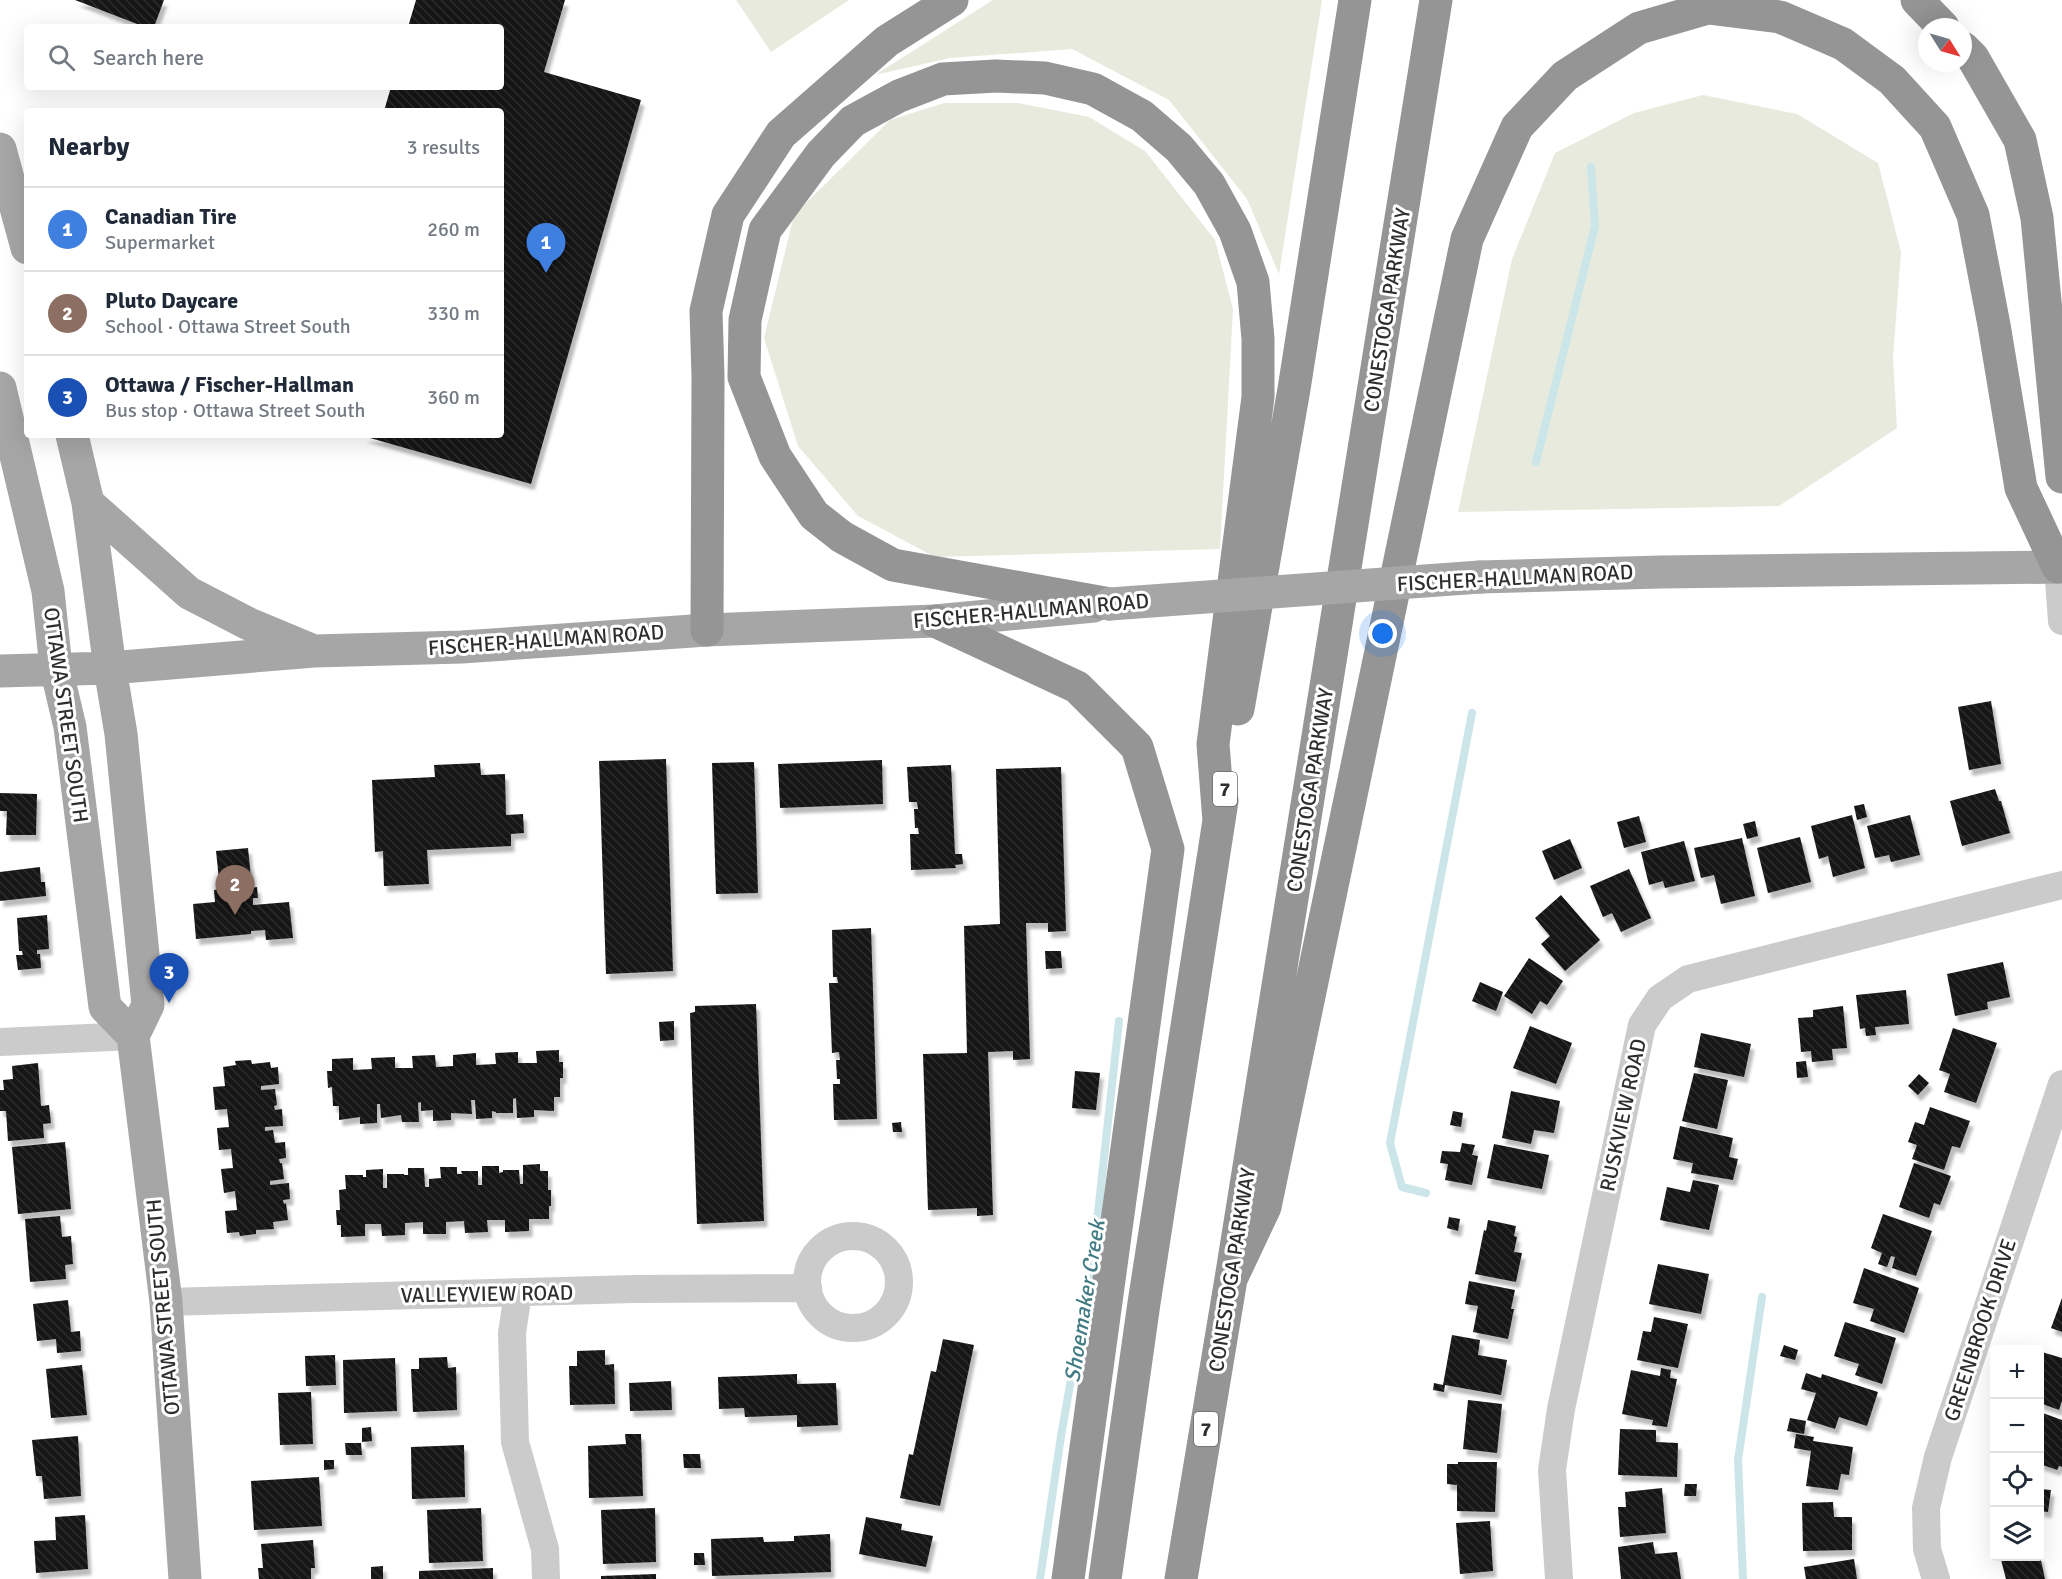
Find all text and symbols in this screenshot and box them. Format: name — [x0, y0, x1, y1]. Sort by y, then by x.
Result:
north arrow — [1918, 18, 1972, 72]
search box — [24, 24, 504, 90]
icon: search — [45, 41, 78, 74]
text: Search here — [93, 44, 204, 71]
text: Nearby — [48, 131, 129, 163]
text: 3 results — [407, 135, 480, 160]
text: Canadian Tire — [105, 203, 237, 230]
street label: CONESTOGA PARKWAY — [1358, 206, 1416, 414]
text: 1 — [62, 217, 73, 242]
text: 260 m — [427, 217, 480, 242]
pin: 1 — [526, 224, 566, 273]
text: Supermarket — [105, 230, 215, 255]
text: Pluto Daycare — [105, 287, 238, 314]
text: 2 — [62, 301, 73, 326]
text: 330 m — [427, 301, 480, 326]
text: School · Ottawa Street South — [105, 314, 351, 339]
text: Ottawa / Fischer-Hallman — [105, 371, 354, 398]
text: 3 — [62, 385, 73, 410]
text: 360 m — [427, 385, 480, 410]
text: Bus stop · Ottawa Street South — [105, 398, 365, 423]
street label: FISCHER-HALLMAN ROAD — [1396, 559, 1634, 597]
street label: FISCHER-HALLMAN ROAD — [912, 588, 1150, 634]
street label: OTTAWA STREET SOUTH — [38, 606, 94, 824]
street label: FISCHER-HALLMAN ROAD — [427, 619, 665, 661]
your location — [1368, 619, 1397, 648]
street label: CONESTOGA PARKWAY — [1281, 686, 1339, 894]
road number: 7 — [1213, 772, 1237, 806]
pin: 2 — [216, 866, 254, 915]
pin: 3 — [150, 954, 188, 1003]
street label: RUSKVIEW ROAD — [1594, 1036, 1652, 1194]
street label: CONESTOGA PARKWAY — [1203, 1166, 1261, 1374]
street label: OTTAWA STREET SOUTH — [141, 1198, 185, 1416]
water label: Shoemaker Creek — [1058, 1216, 1111, 1384]
street label: GREENBROOK DRIVE — [1938, 1236, 2022, 1424]
street label: VALLEYVIEW ROAD — [400, 1279, 574, 1309]
map controls — [1990, 1345, 2044, 1561]
button: + — [1990, 1345, 2044, 1399]
button: − — [1990, 1399, 2044, 1453]
road number: 7 — [1194, 1412, 1218, 1446]
button: locate — [1990, 1453, 2044, 1507]
button: layers — [1990, 1507, 2044, 1561]

